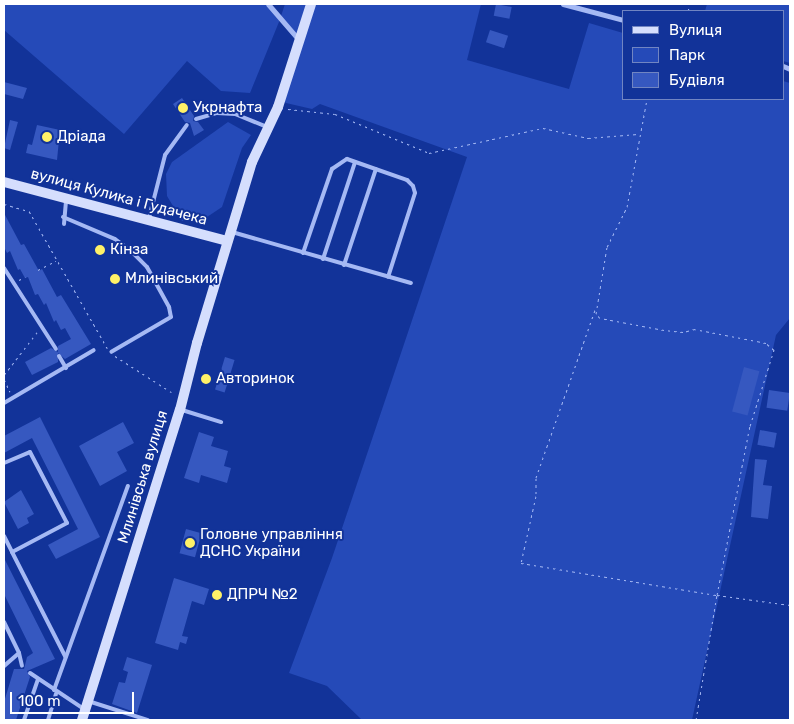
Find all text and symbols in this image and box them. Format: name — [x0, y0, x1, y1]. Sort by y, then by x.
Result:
legend — [622, 10, 784, 100]
text: Вулиця — [669, 21, 722, 39]
text: Парк — [669, 46, 705, 64]
text: Будівля — [669, 71, 725, 89]
place label: Укрнафта — [193, 99, 262, 117]
marker: Укрнафта — [177, 102, 189, 114]
place label: Дріада — [57, 128, 106, 146]
marker: Дріада — [41, 131, 53, 143]
street label: вулиця Кулика і Гудачека — [29, 165, 209, 229]
place label: Кінза — [110, 241, 148, 259]
marker: Кінза — [94, 244, 106, 256]
place label: Млинівський — [125, 270, 218, 288]
marker: Млинівський — [109, 273, 121, 285]
place label: Авторинок — [216, 370, 295, 388]
marker: Авторинок — [200, 373, 212, 385]
street label: Млинівська вулиця — [114, 408, 172, 546]
place label: Головне управління ДСНС України — [200, 525, 343, 560]
marker: Головне управління ДСНС України — [184, 537, 196, 549]
place label: ДПРЧ №2 — [227, 586, 298, 604]
marker: ДПРЧ №2 — [211, 589, 223, 601]
scale bar — [12, 682, 136, 714]
text: 100 m — [18, 692, 60, 710]

